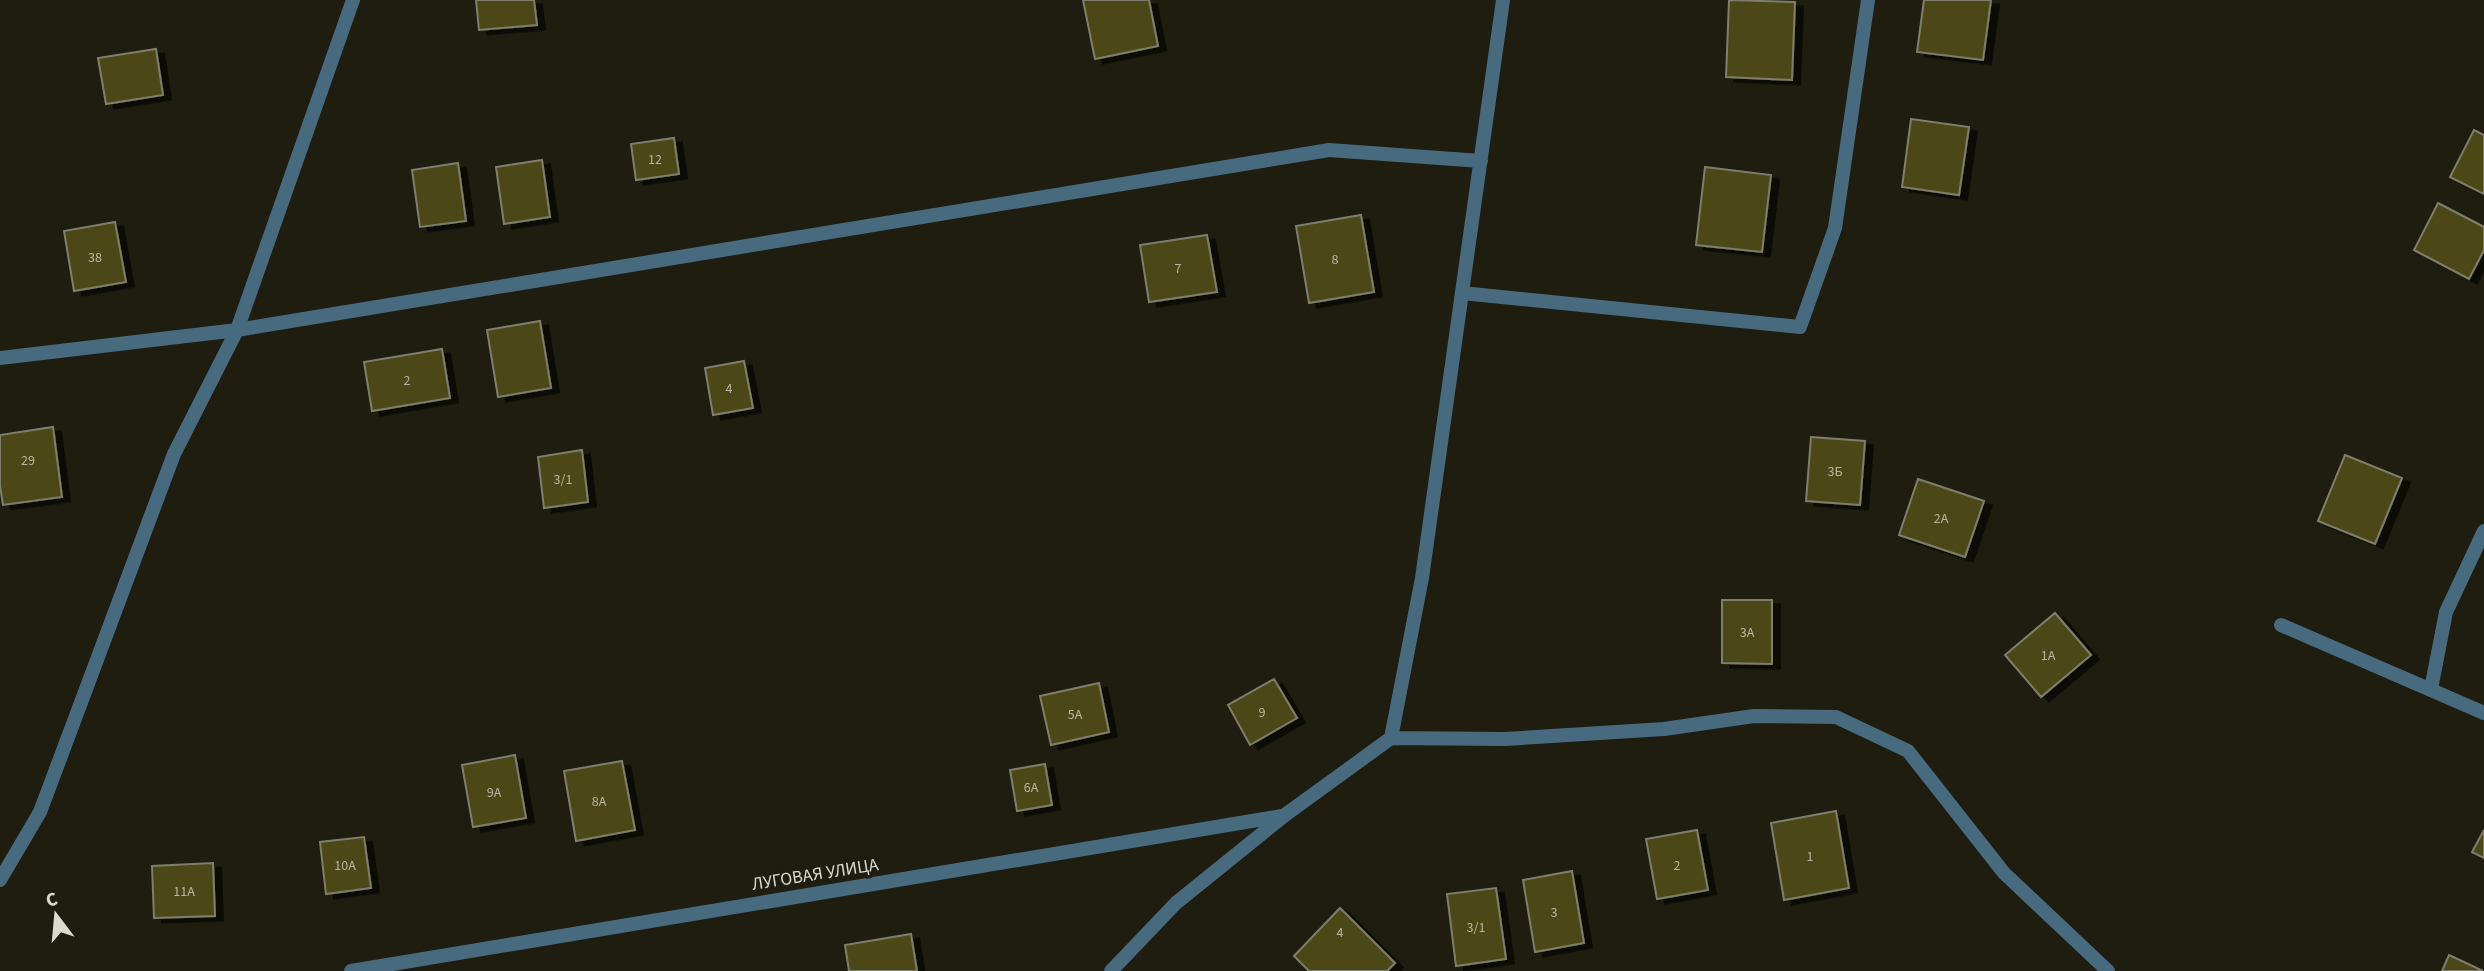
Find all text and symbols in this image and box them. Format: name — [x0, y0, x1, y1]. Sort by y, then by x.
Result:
house number: 12 — [648, 150, 662, 170]
house number: 38 — [88, 248, 102, 268]
house number: 8 — [1332, 250, 1339, 270]
house number: 7 — [1175, 259, 1182, 279]
house number: 2 — [404, 371, 411, 391]
house number: 4 — [726, 379, 733, 399]
house number: 29 — [21, 451, 35, 471]
house number: 3Б — [1827, 462, 1843, 482]
house number: 3/1 — [554, 470, 572, 490]
house number: 2А — [1934, 509, 1949, 529]
house number: 3А — [1740, 623, 1755, 643]
house number: 1А — [2041, 646, 2056, 666]
house number: 9 — [1259, 703, 1266, 723]
house number: 5А — [1068, 705, 1083, 725]
house number: 6А — [1024, 778, 1039, 798]
house number: 9А — [487, 783, 502, 803]
house number: 8А — [592, 792, 607, 812]
house number: 1 — [1807, 847, 1814, 867]
street label: ЛУГОВАЯ УЛИЦА — [750, 852, 880, 897]
house number: 10А — [334, 856, 356, 876]
house number: 2 — [1674, 856, 1681, 876]
north arrow — [21, 880, 91, 950]
house number: 11А — [173, 882, 195, 902]
text: С — [43, 886, 61, 915]
house number: 3 — [1551, 903, 1558, 923]
house number: 3/1 — [1467, 918, 1485, 938]
house number: 4 — [1337, 923, 1344, 943]

